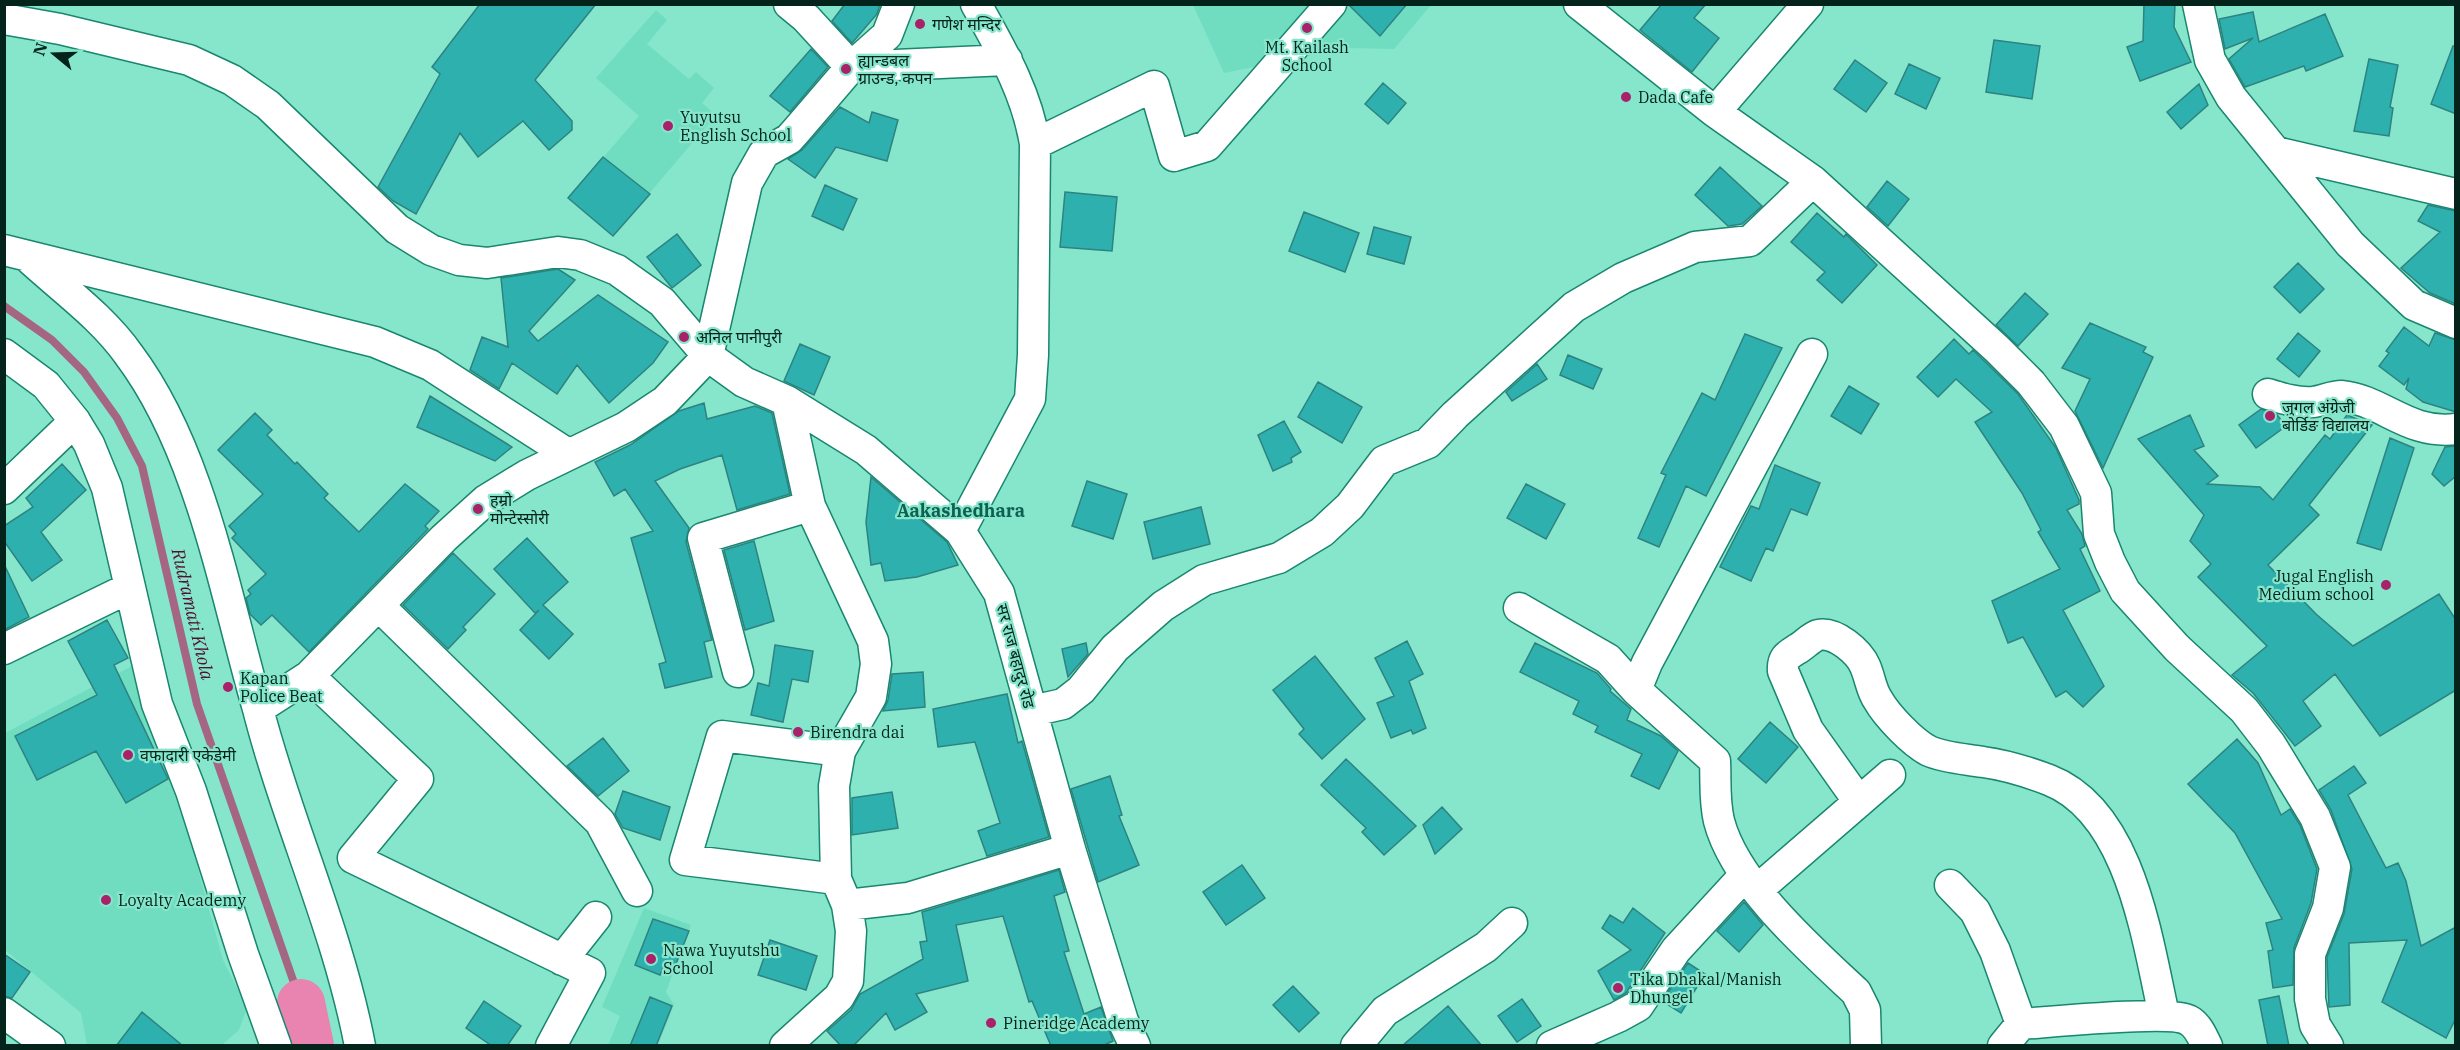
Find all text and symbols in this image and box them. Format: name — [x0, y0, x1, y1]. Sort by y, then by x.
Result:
place label: गणेश मन्दिर — [932, 14, 1001, 34]
marker: गणेश मन्दिर — [913, 17, 927, 31]
marker: Mt. Kailash School — [1300, 21, 1314, 35]
north arrow — [24, 24, 84, 84]
place label: Mt. Kailash School — [1265, 37, 1349, 75]
text: N — [28, 40, 51, 58]
place label: ह्यान्डबल ग्राउन्ड, कपन — [858, 50, 934, 88]
marker: ह्यान्डबल ग्राउन्ड, कपन — [839, 62, 853, 76]
place label: Dada Cafe — [1638, 87, 1713, 107]
marker: Dada Cafe — [1619, 90, 1633, 104]
place label: Yuyutsu English School — [680, 107, 791, 145]
marker: Yuyutsu English School — [661, 119, 675, 133]
place label: अनिल पानीपुरी — [696, 327, 783, 348]
marker: अनिल पानीपुरी — [677, 330, 691, 344]
place label: जुगल अंग्रेजी बोर्डिङ विद्यालय — [2282, 397, 2370, 435]
marker: जुगल अंग्रेजी बोर्डिङ विद्यालय — [2263, 409, 2277, 423]
place label: हम्रो मोन्टेस्सोरी — [490, 490, 550, 528]
district label: Aakashedhara — [897, 499, 1025, 522]
marker: हम्रो मोन्टेस्सोरी — [471, 502, 485, 516]
water label: Rudramati Khola — [166, 545, 219, 682]
place label: Jugal English Medium school — [2259, 566, 2374, 604]
marker: Jugal English Medium school — [2379, 578, 2393, 592]
street label: सर राज बहादुर रोड — [992, 602, 1040, 711]
place label: Kapan Police Beat — [240, 668, 323, 706]
marker: Kapan Police Beat — [221, 680, 235, 694]
place label: Birendra dai — [810, 722, 904, 742]
marker: Birendra dai — [791, 725, 805, 739]
place label: वफादारी एकेडेमी — [140, 745, 237, 765]
marker: वफादारी एकेडेमी — [121, 748, 135, 762]
place label: Loyalty Academy — [118, 890, 246, 910]
marker: Loyalty Academy — [99, 893, 113, 907]
place label: Nawa Yuyutshu School — [663, 940, 780, 978]
marker: Nawa Yuyutshu School — [644, 952, 658, 966]
place label: Tika Dhakal/Manish Dhungel — [1630, 969, 1782, 1007]
marker: Tika Dhakal/Manish Dhungel — [1611, 981, 1625, 995]
place label: Pineridge Academy — [1003, 1013, 1150, 1033]
marker: Pineridge Academy — [984, 1016, 998, 1030]

